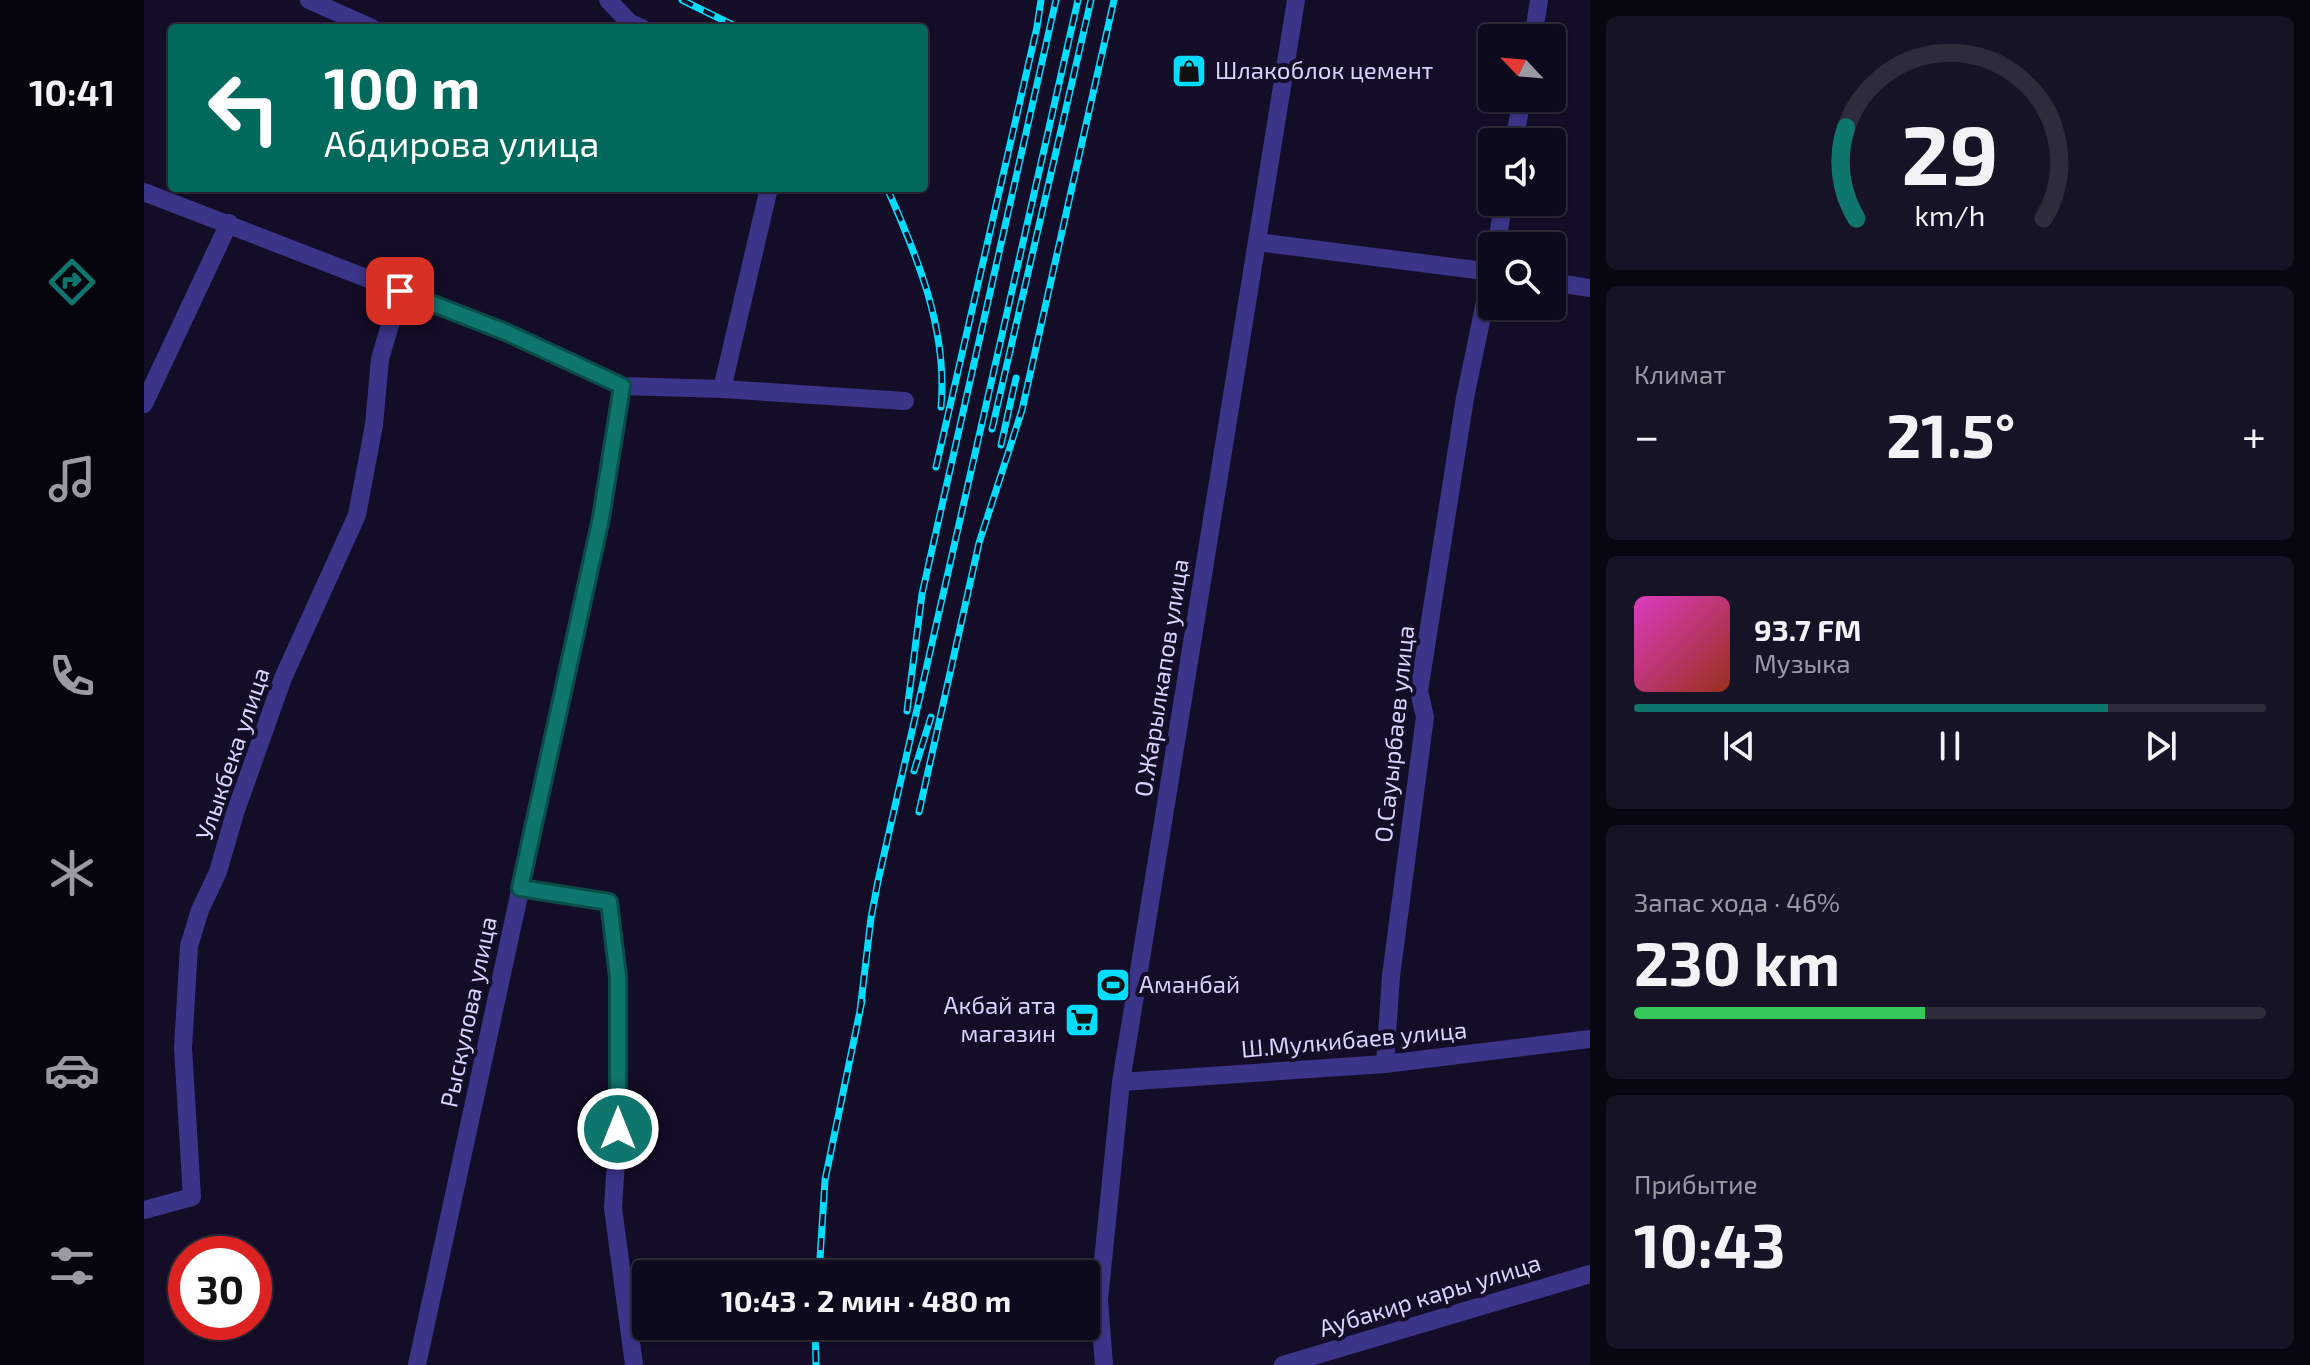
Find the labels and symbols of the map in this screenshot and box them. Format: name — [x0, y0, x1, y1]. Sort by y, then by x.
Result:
north arrow — [1478, 24, 1566, 112]
shop icon: Шлакоблок цемент — [1170, 52, 1208, 90]
place label: Шлакоблок цемент — [1215, 55, 1434, 84]
pin — [366, 257, 434, 325]
street label: О.Жарылкапов улица — [1127, 557, 1195, 799]
street label: О.Сауырбаев улица — [1368, 624, 1420, 844]
street label: Улыкбека улица — [188, 663, 276, 844]
street label: Рыскулова улица — [433, 914, 503, 1110]
sports icon: Аманбай — [1094, 966, 1132, 1004]
place label: Аманбай — [1139, 969, 1240, 998]
place label: Акбай ата магазин — [943, 990, 1056, 1047]
supermarket icon: Акбай ата магазин — [1063, 1001, 1101, 1039]
street label: Ш.Мулкибаев улица — [1240, 1014, 1468, 1064]
position arrow — [576, 1087, 660, 1171]
speed limit sign: 30 — [168, 1236, 272, 1340]
street label: Аубакир кары улица — [1315, 1247, 1544, 1343]

